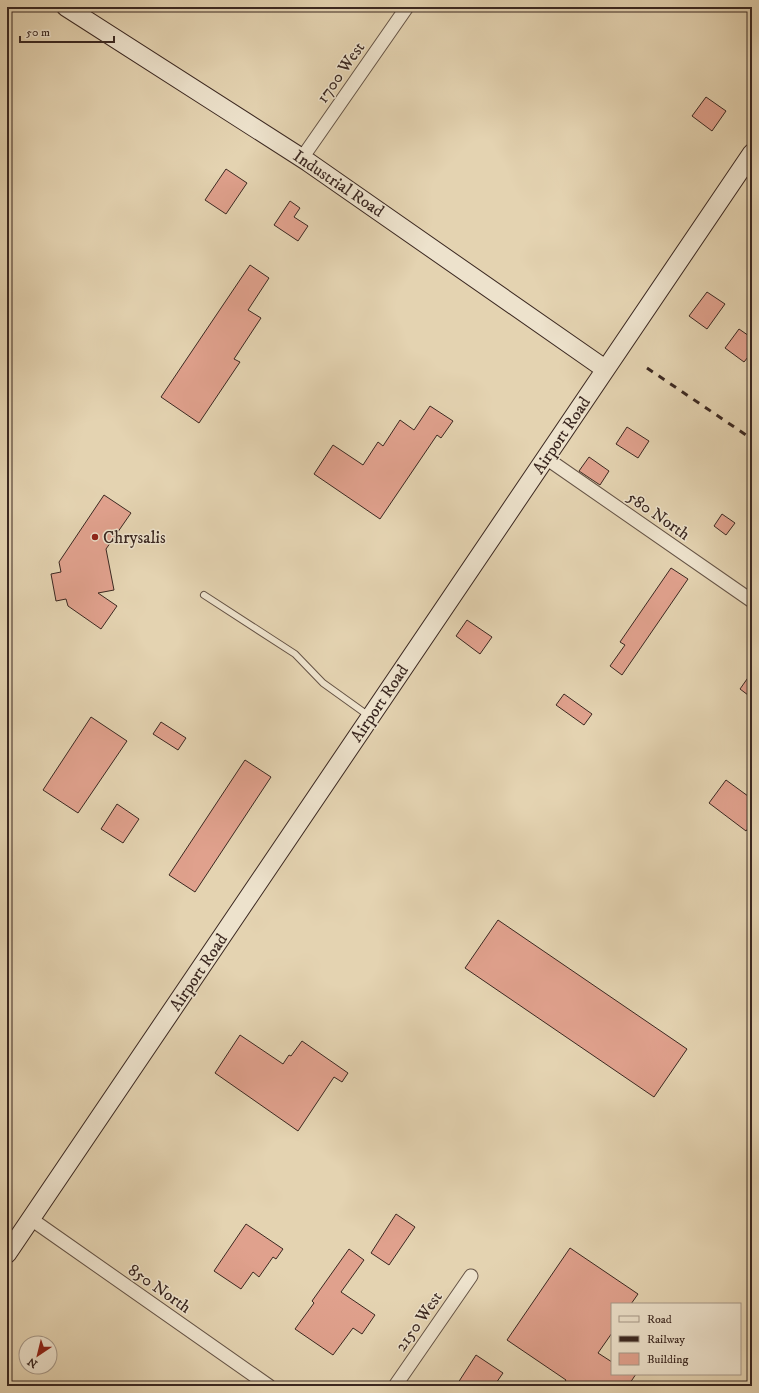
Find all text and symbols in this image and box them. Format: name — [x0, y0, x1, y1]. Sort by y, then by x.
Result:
scale bar — [20, 18, 114, 44]
text: 50 m — [26, 25, 50, 40]
street label: 1700 West — [312, 37, 370, 108]
street label: Industrial Road — [289, 145, 389, 223]
street label: Airport Road — [528, 392, 596, 479]
street label: 580 North — [623, 486, 694, 546]
place label: Chrysalis — [103, 527, 166, 549]
marker: Chrysalis — [90, 532, 100, 542]
street label: Airport Road — [346, 660, 414, 747]
street label: Airport Road — [165, 929, 233, 1016]
street label: 850 North — [124, 1259, 195, 1319]
street label: 2150 West — [390, 1287, 448, 1356]
legend — [611, 1303, 741, 1375]
text: Road — [647, 1312, 672, 1327]
text: Railway — [647, 1332, 685, 1347]
north arrow — [18, 1335, 58, 1375]
text: Building — [647, 1352, 688, 1367]
text: N — [25, 1354, 41, 1371]

